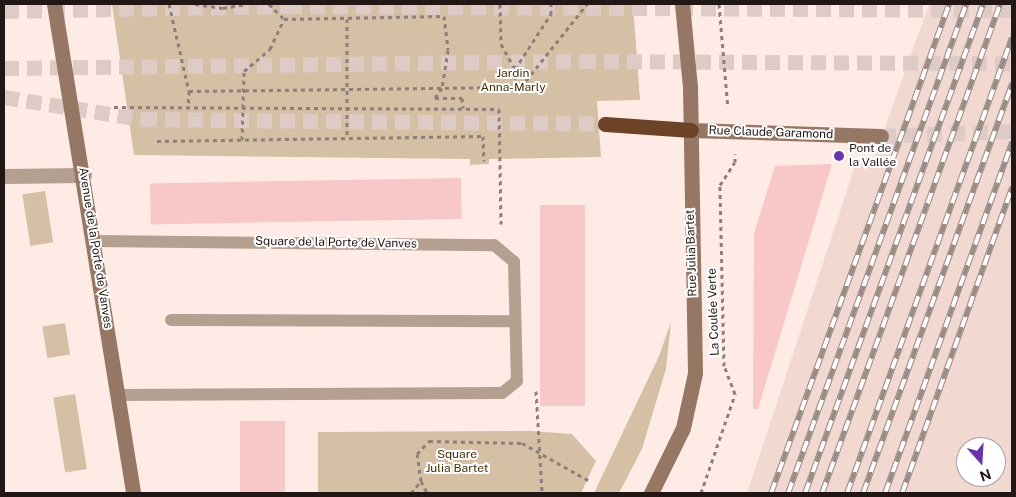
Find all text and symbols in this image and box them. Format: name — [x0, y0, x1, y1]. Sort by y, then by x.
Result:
park label: Jardin Anna-Marly — [480, 67, 546, 95]
street label: Rue Claude Garamond — [708, 124, 834, 142]
place label: Pont de la Vallée — [849, 142, 897, 170]
marker: Pont de la Vallée — [833, 150, 845, 162]
street label: Avenue de la Porte de Vanves — [75, 166, 115, 330]
street label: Rue Julia Bartet — [683, 209, 701, 297]
street label: Square de la Porte de Vanves — [255, 234, 417, 252]
street label: La Coulée Verte — [705, 268, 723, 356]
north arrow — [956, 437, 1006, 487]
park label: Square Julia Bartet — [426, 448, 488, 476]
text: N — [978, 466, 993, 485]

